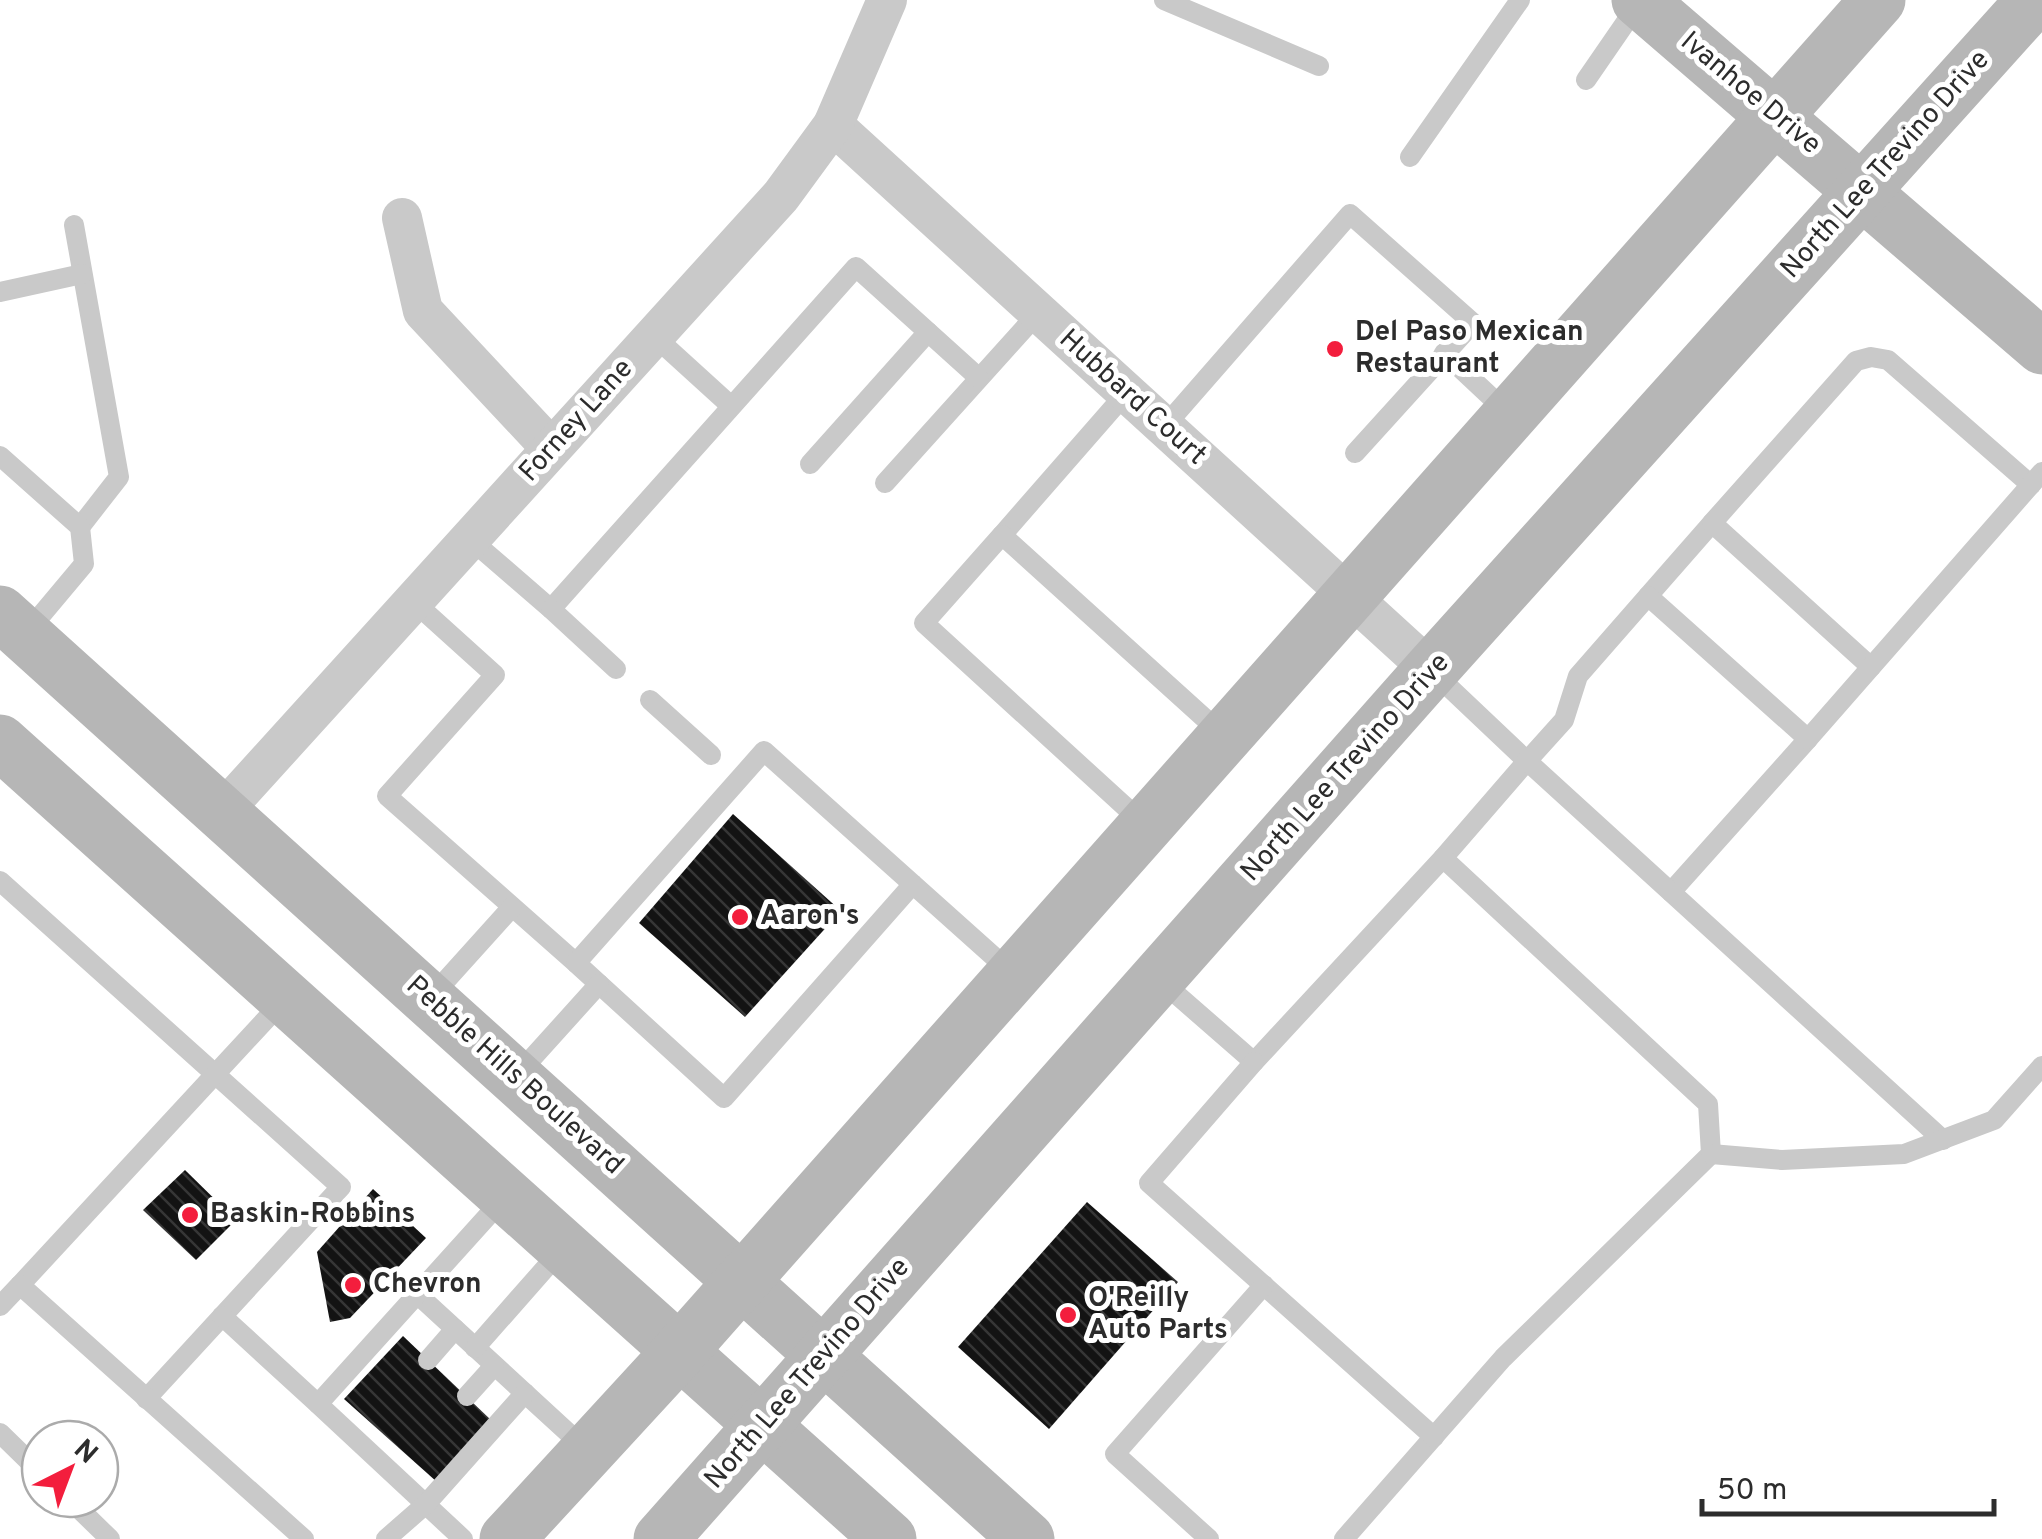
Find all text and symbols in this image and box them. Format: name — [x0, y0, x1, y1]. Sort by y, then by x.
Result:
street label: Ivanhoe Drive — [1672, 25, 1828, 163]
street label: North Lee Trevino Drive — [1774, 43, 1998, 287]
place label: Del Paso Mexican Restaurant — [1355, 315, 1583, 383]
street label: Hubbard Court — [1051, 322, 1213, 474]
marker: Del Paso Mexican Restaurant — [1324, 338, 1346, 360]
street label: Forney Lane — [512, 352, 642, 490]
street label: North Lee Trevino Drive — [1234, 646, 1458, 890]
place label: Aaron's — [760, 899, 860, 935]
marker: Aaron's — [729, 906, 751, 928]
street label: Pebble Hills Boulevard — [398, 969, 630, 1183]
place label: Baskin-Robbins — [210, 1197, 415, 1233]
marker: Baskin-Robbins — [179, 1204, 201, 1226]
street label: North Lee Trevino Drive — [697, 1251, 919, 1497]
place label: Chevron — [373, 1267, 481, 1303]
marker: Chevron — [342, 1274, 364, 1296]
place label: O'Reilly Auto Parts — [1088, 1281, 1228, 1349]
marker: O'Reilly Auto Parts — [1057, 1304, 1079, 1326]
north arrow — [20, 1419, 120, 1519]
text: N — [65, 1433, 104, 1473]
scale bar — [1702, 1454, 1994, 1516]
text: 50 m — [1717, 1473, 1787, 1510]

